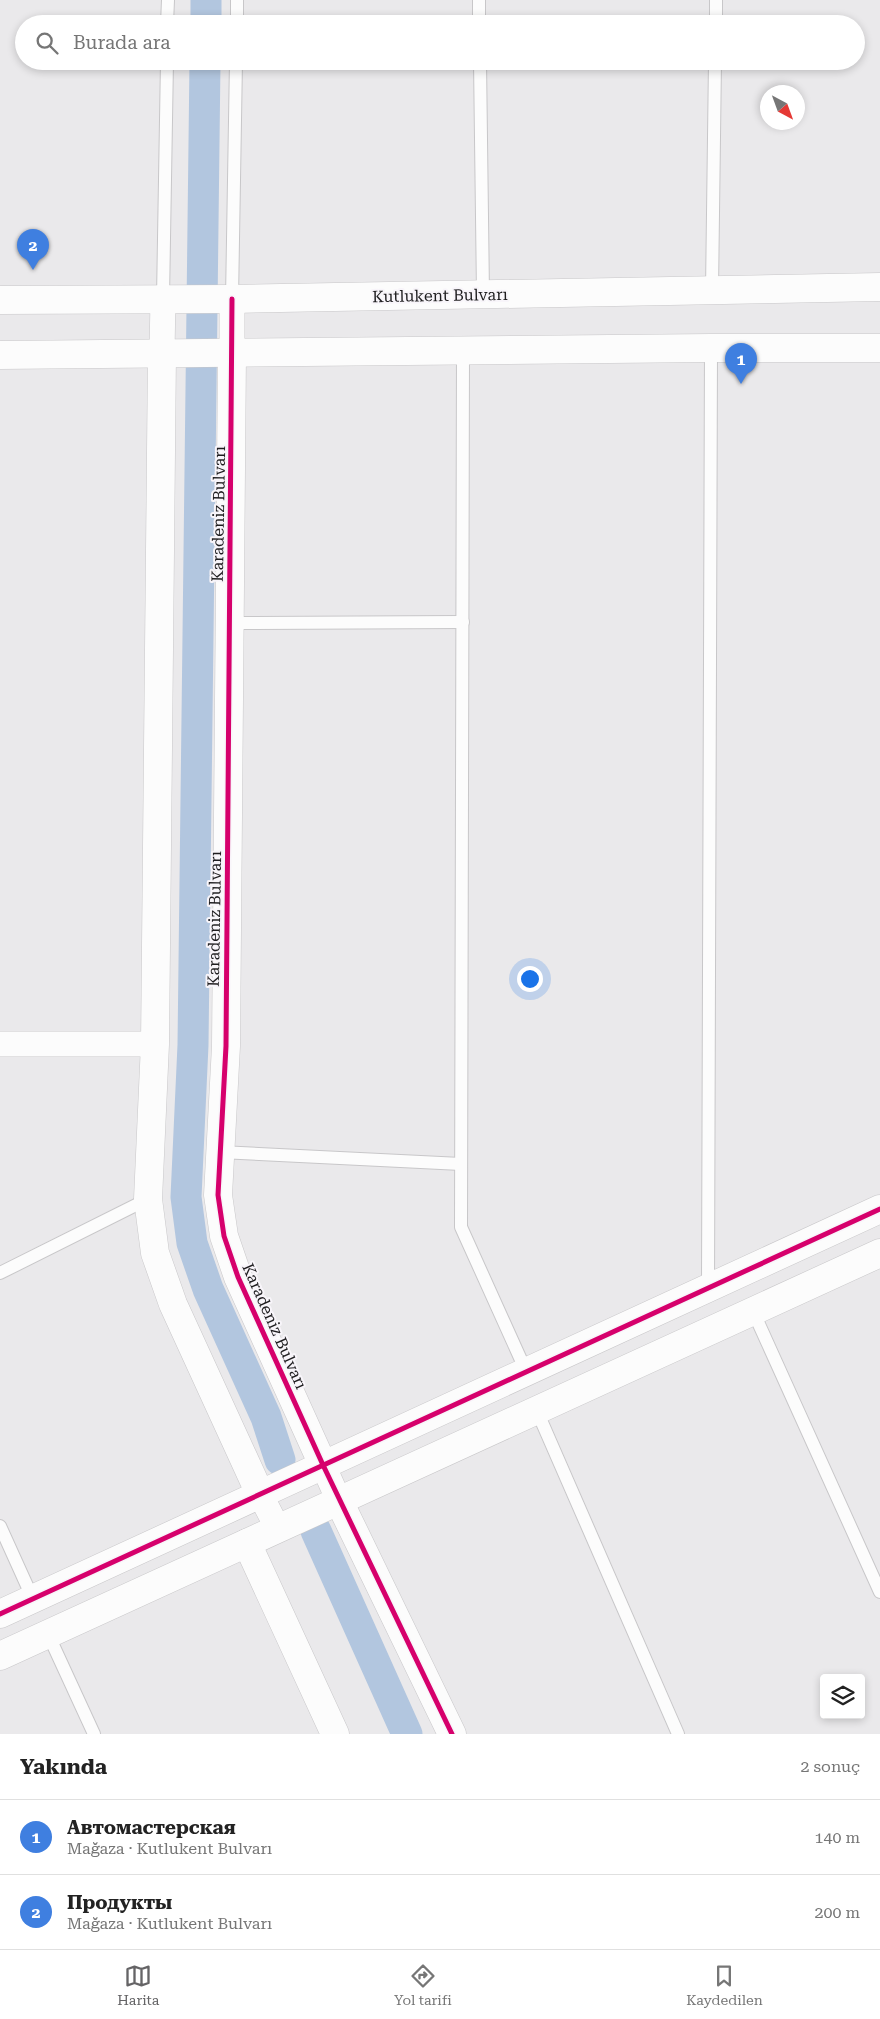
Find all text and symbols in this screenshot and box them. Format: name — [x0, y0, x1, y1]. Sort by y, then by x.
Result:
search box — [15, 15, 865, 70]
icon: search — [33, 29, 61, 57]
text: Burada ara — [73, 31, 171, 54]
north arrow — [760, 85, 805, 130]
pin: 2 — [17, 229, 49, 270]
street label: Kutlukent Bulvarı — [372, 285, 508, 306]
pin: 1 — [725, 343, 757, 384]
street label: Karadeniz Bulvarı — [208, 446, 229, 582]
street label: Karadeniz Bulvarı — [204, 851, 225, 987]
your location — [517, 966, 543, 992]
street label: Karadeniz Bulvarı — [238, 1260, 311, 1392]
map controls — [820, 1674, 865, 1719]
button: layers — [820, 1674, 865, 1719]
text: Yakında — [20, 1755, 107, 1779]
text: 2 sonuç — [801, 1757, 860, 1776]
text: Автомастерская — [67, 1816, 236, 1839]
text: 1 — [32, 1828, 40, 1847]
text: 140 m — [814, 1828, 860, 1847]
text: Mağaza · Kutlukent Bulvarı — [67, 1839, 272, 1858]
text: Продукты — [67, 1891, 172, 1914]
text: 2 — [32, 1903, 40, 1922]
text: 200 m — [814, 1903, 860, 1922]
text: Mağaza · Kutlukent Bulvarı — [67, 1914, 272, 1933]
tab: Harita — [117, 1962, 159, 2008]
tab: Yol tarifi — [394, 1962, 452, 2008]
tab: Kaydedilen — [686, 1962, 763, 2008]

